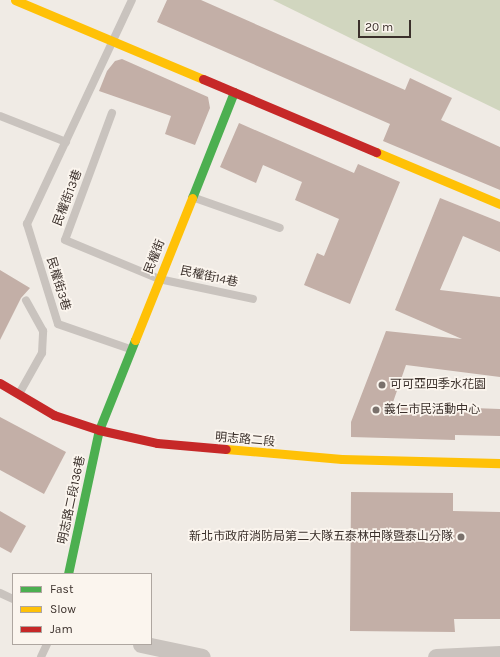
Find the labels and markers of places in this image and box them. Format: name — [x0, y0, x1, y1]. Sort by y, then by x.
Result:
place label: 可可亞四季水花園 — [390, 378, 486, 392]
marker: 可可亞四季水花園 — [377, 380, 387, 390]
place label: 義仁市民活動中心 — [384, 403, 480, 417]
marker: 義仁市民活動中心 — [371, 405, 381, 415]
place label: 新北市政府消防局第二大隊五泰林中隊暨泰山分隊 — [189, 530, 453, 544]
marker: 新北市政府消防局第二大隊五泰林中隊暨泰山分隊 — [456, 532, 466, 542]

